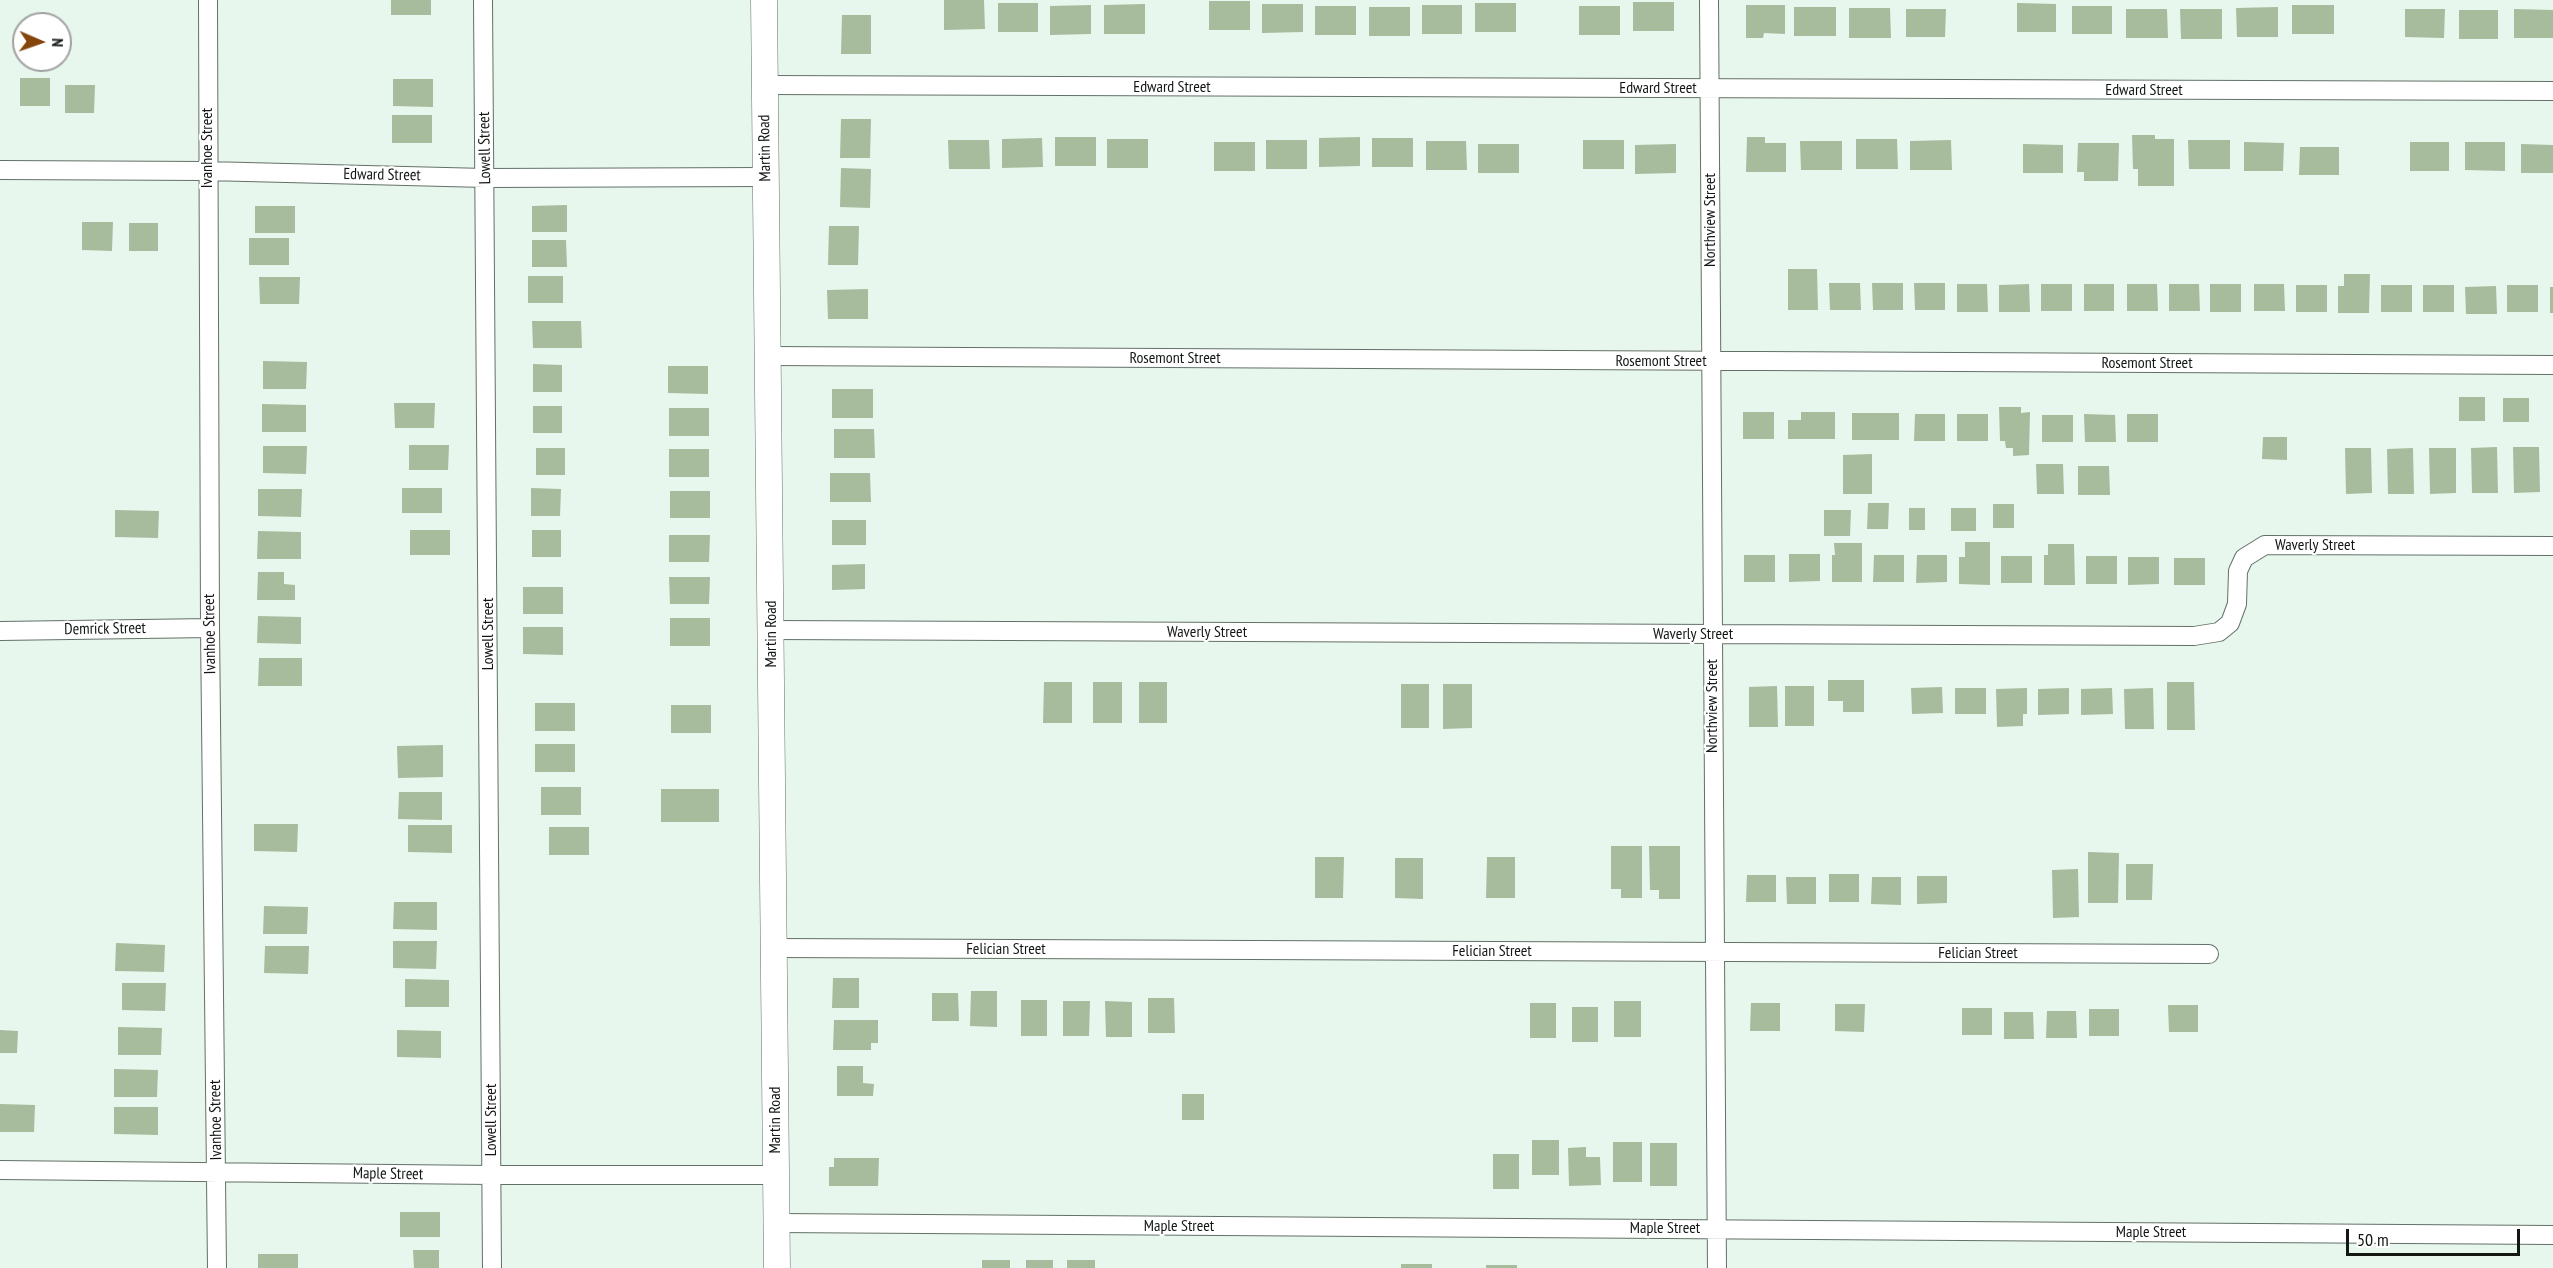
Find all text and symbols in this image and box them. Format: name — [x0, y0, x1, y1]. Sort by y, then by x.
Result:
north arrow — [12, 12, 72, 72]
text: N — [48, 38, 68, 47]
street label: Edward Street — [1133, 77, 1211, 97]
street label: Edward Street — [1619, 78, 1697, 98]
street label: Edward Street — [2105, 80, 2183, 100]
street label: Ivanhoe Street — [197, 108, 217, 188]
street label: Lowell Street — [475, 112, 495, 184]
street label: Martin Road — [755, 114, 775, 182]
street label: Edward Street — [343, 165, 421, 185]
street label: Northview Street — [1700, 173, 1720, 267]
street label: Rosemont Street — [1129, 348, 1221, 368]
street label: Rosemont Street — [1615, 351, 1707, 371]
street label: Rosemont Street — [2101, 353, 2193, 373]
street label: Waverly Street — [2275, 535, 2355, 555]
street label: Ivanhoe Street — [200, 594, 220, 674]
street label: Lowell Street — [478, 598, 498, 670]
street label: Martin Road — [761, 601, 781, 667]
street label: Demrick Street — [64, 619, 146, 639]
street label: Waverly Street — [1167, 622, 1247, 642]
street label: Waverly Street — [1653, 624, 1733, 644]
street label: Northview Street — [1702, 659, 1722, 753]
street label: Felician Street — [966, 939, 1046, 959]
street label: Felician Street — [1452, 941, 1532, 961]
street label: Felician Street — [1938, 943, 2018, 963]
street label: Ivanhoe Street — [206, 1080, 226, 1160]
street label: Lowell Street — [481, 1084, 501, 1156]
street label: Martin Road — [765, 1087, 785, 1153]
street label: Maple Street — [353, 1164, 423, 1184]
street label: Maple Street — [1144, 1216, 1214, 1236]
scale bar — [2349, 1217, 2523, 1255]
street label: Maple Street — [1630, 1218, 1700, 1238]
street label: Maple Street — [2116, 1222, 2186, 1242]
text: 50 m — [2357, 1228, 2389, 1251]

